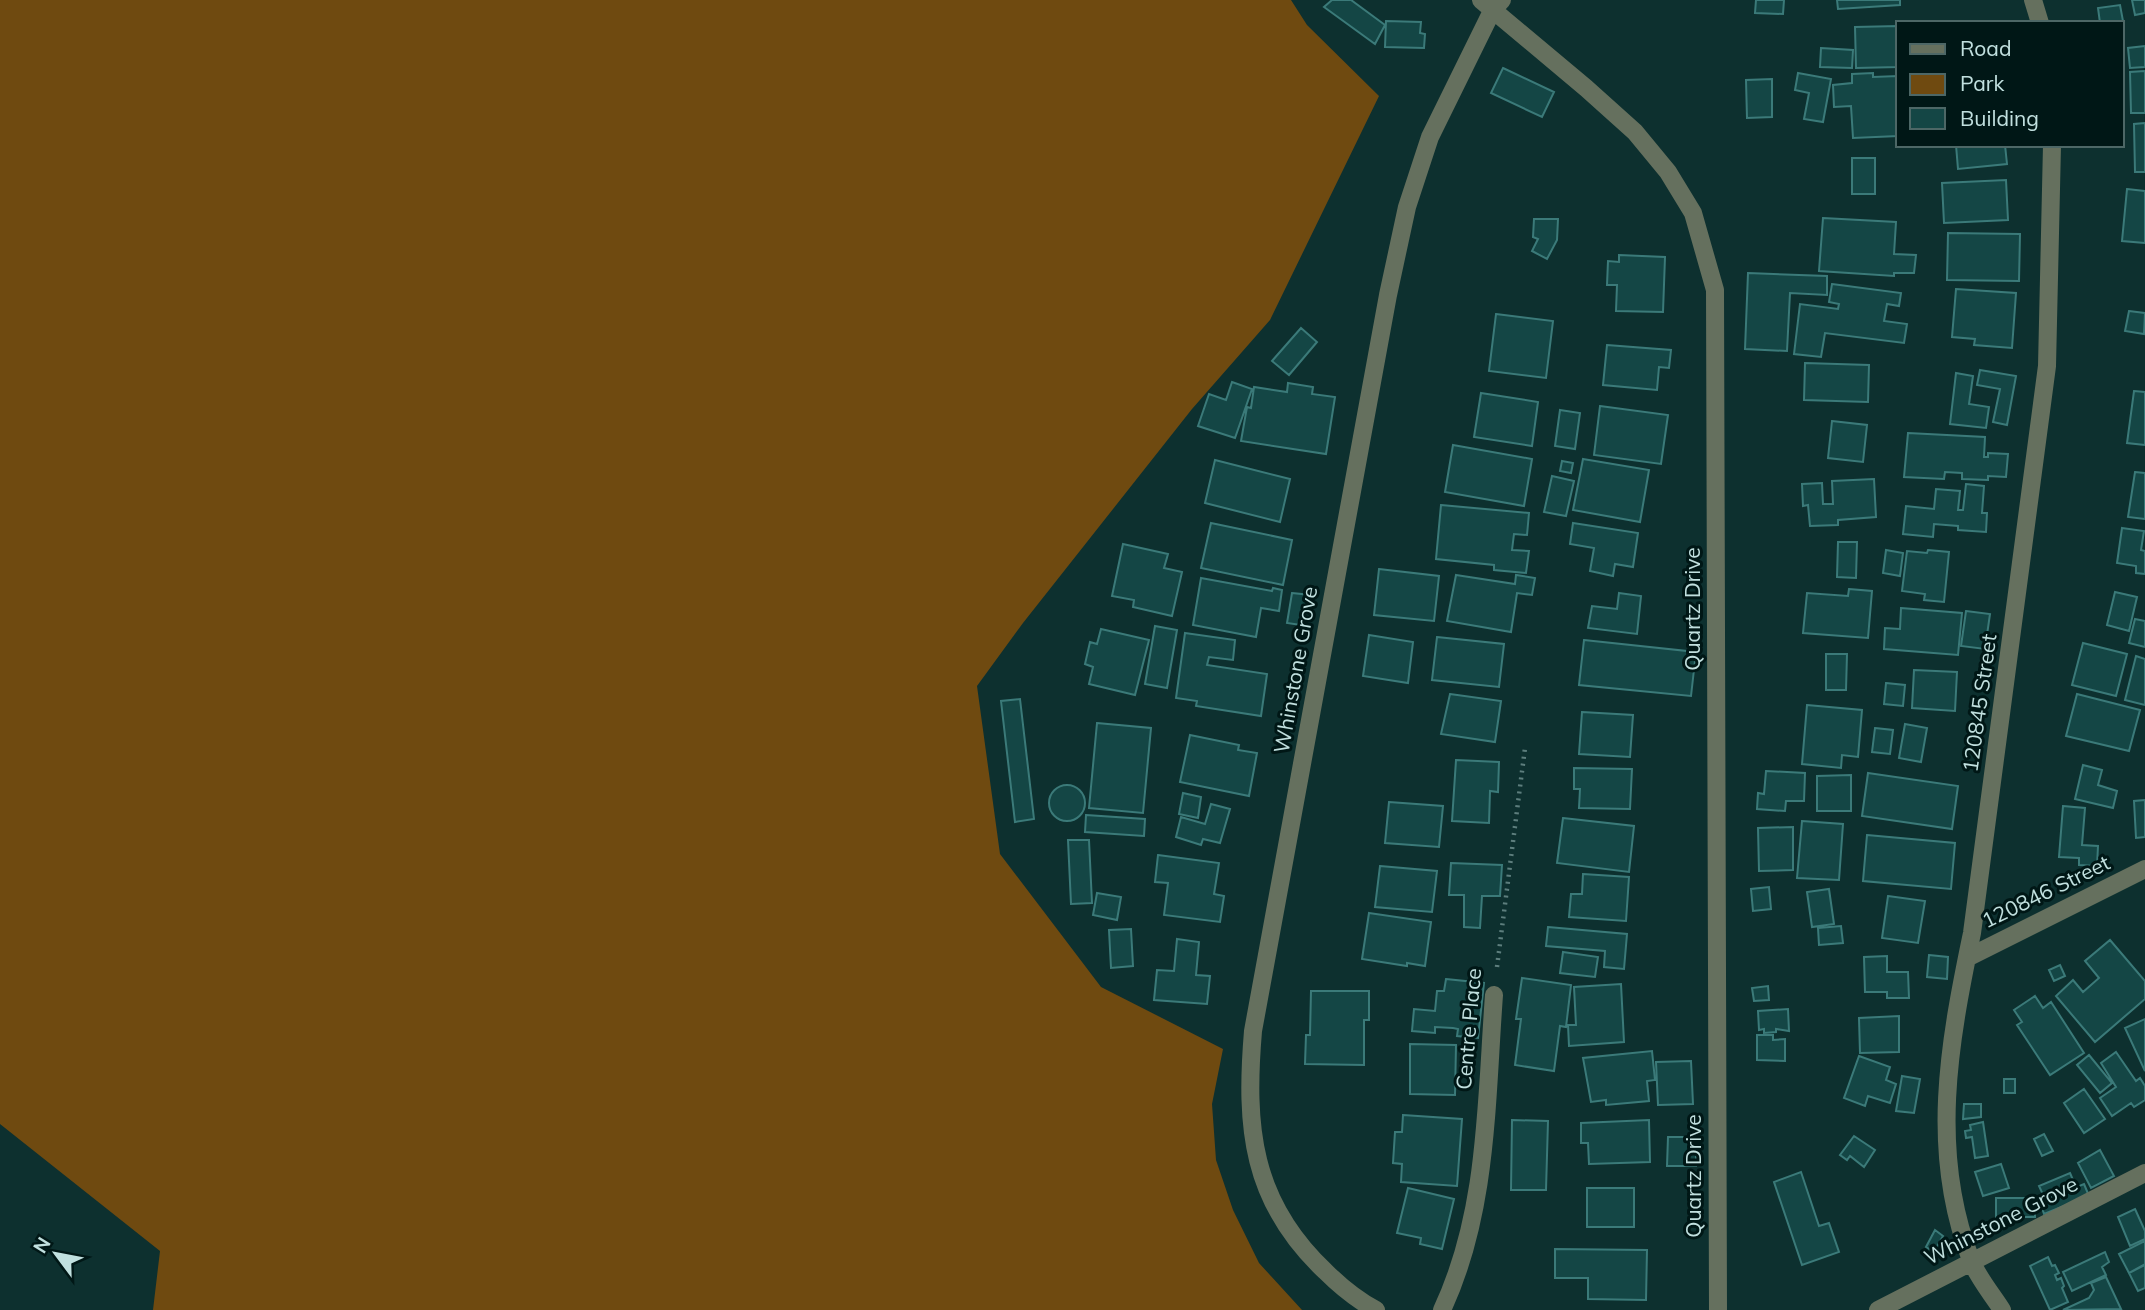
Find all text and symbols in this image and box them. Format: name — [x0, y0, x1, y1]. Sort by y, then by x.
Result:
legend — [1896, 21, 2124, 147]
text: Road — [1960, 35, 2011, 61]
text: Park — [1960, 70, 2004, 96]
text: Building — [1960, 105, 2039, 131]
street label: Quartz Drive — [1679, 547, 1705, 671]
street label: Whinstone Grove — [1268, 584, 1322, 755]
street label: 120845 Street — [1956, 632, 2002, 774]
street label: 120846 Street — [1977, 849, 2114, 933]
street label: Centre Place — [1450, 967, 1486, 1091]
street label: Quartz Drive — [1680, 1114, 1706, 1238]
street label: Whinstone Grove — [1919, 1170, 2082, 1270]
north arrow — [21, 1219, 91, 1289]
text: N — [28, 1233, 56, 1257]

